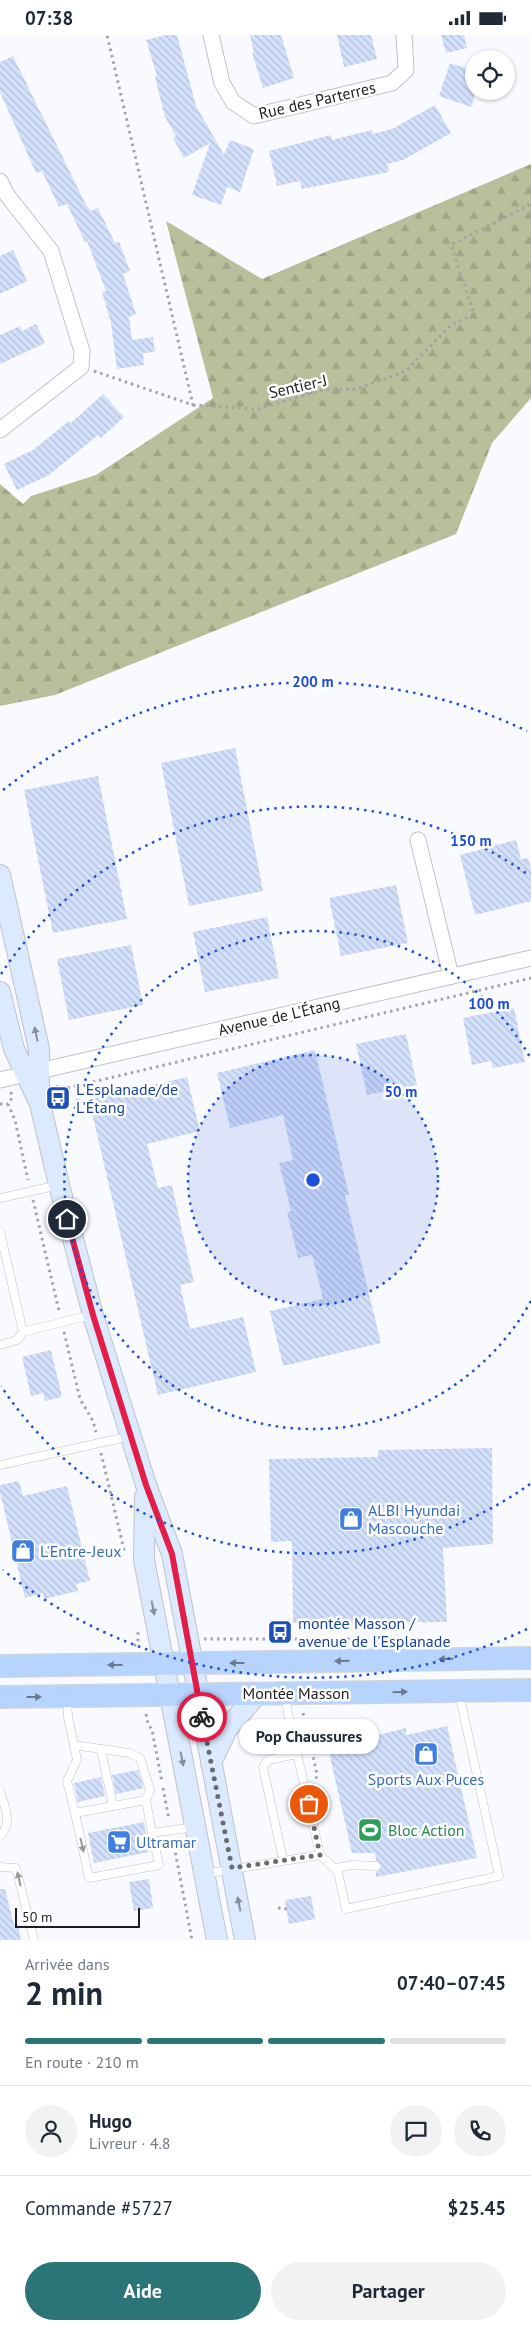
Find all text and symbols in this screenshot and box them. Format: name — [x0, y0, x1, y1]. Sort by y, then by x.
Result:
text: 07:38 — [25, 6, 73, 30]
map controls — [465, 50, 515, 100]
button: locate — [465, 50, 515, 100]
street label: Rue des Parterres — [257, 77, 378, 123]
street label: Sentier-J — [267, 370, 329, 402]
text: 200 m — [292, 672, 334, 691]
text: 150 m — [450, 831, 492, 850]
street label: Avenue de L'Étang — [216, 992, 342, 1040]
text: 100 m — [468, 994, 510, 1013]
one-way arrow — [32, 1027, 40, 1042]
place label: L'Esplanade/de L'Étang — [76, 1079, 178, 1117]
text: 50 m — [385, 1082, 417, 1101]
bus stop icon: L'Esplanade/de L'Étang — [45, 1085, 71, 1111]
centre of rings — [304, 1171, 322, 1189]
pin — [46, 1198, 88, 1240]
icon: home — [53, 1205, 81, 1233]
place label: ALBI Hyundai Mascouche — [368, 1500, 460, 1538]
shop icon: ALBI Hyundai Mascouche — [338, 1506, 364, 1532]
shop icon: L'Entre-Jeux — [10, 1538, 36, 1564]
place label: L'Entre-Jeux — [40, 1541, 122, 1561]
one-way arrow — [150, 1600, 158, 1616]
place label: montée Masson / avenue de l'Esplanade — [298, 1613, 451, 1651]
bus stop icon: montée Masson / avenue de l'Esplanade — [267, 1619, 293, 1645]
one-way arrow — [438, 1655, 454, 1663]
one-way arrow — [334, 1658, 350, 1666]
one-way arrow — [229, 1659, 245, 1667]
one-way arrow — [107, 1661, 123, 1669]
street label: Montée Masson — [243, 1683, 349, 1703]
one-way arrow — [392, 1687, 408, 1695]
one-way arrow — [26, 1692, 42, 1700]
courier — [177, 1692, 227, 1742]
icon: bike — [188, 1703, 216, 1731]
callout: Pop Chaussures — [239, 1719, 379, 1754]
text: Pop Chaussures — [256, 1726, 362, 1746]
shop icon: Sports Aux Puces — [413, 1741, 439, 1767]
one-way arrow — [178, 1752, 186, 1767]
place label: Sports Aux Puces — [368, 1769, 484, 1789]
pin — [288, 1783, 330, 1825]
icon: bag — [295, 1790, 323, 1818]
sports icon: Bloc Action — [357, 1817, 383, 1843]
place label: Bloc Action — [388, 1820, 465, 1840]
supermarket icon: Ultramar — [106, 1829, 132, 1855]
place label: Ultramar — [136, 1832, 197, 1852]
one-way arrow — [78, 1838, 86, 1853]
one-way arrow — [15, 1871, 23, 1886]
one-way arrow — [234, 1895, 242, 1911]
scale bar — [15, 1905, 140, 1928]
text: 50 m — [22, 1908, 52, 1926]
text: Arrivée dans — [25, 1954, 109, 1974]
text: 07:40–07:45 — [397, 1971, 506, 1995]
text: 2 min — [25, 1972, 103, 2014]
text: En route · 210 m — [25, 2052, 139, 2072]
button: person — [25, 2105, 77, 2157]
button: chat — [390, 2105, 442, 2157]
button: phone — [454, 2105, 506, 2157]
text: Hugo — [89, 2109, 132, 2133]
text: Livreur · 4.8 — [89, 2133, 171, 2153]
text: Commande #5727 — [25, 2196, 173, 2220]
text: $25.45 — [447, 2196, 506, 2220]
button: Aide — [25, 2262, 261, 2320]
button: Partager — [271, 2262, 506, 2320]

